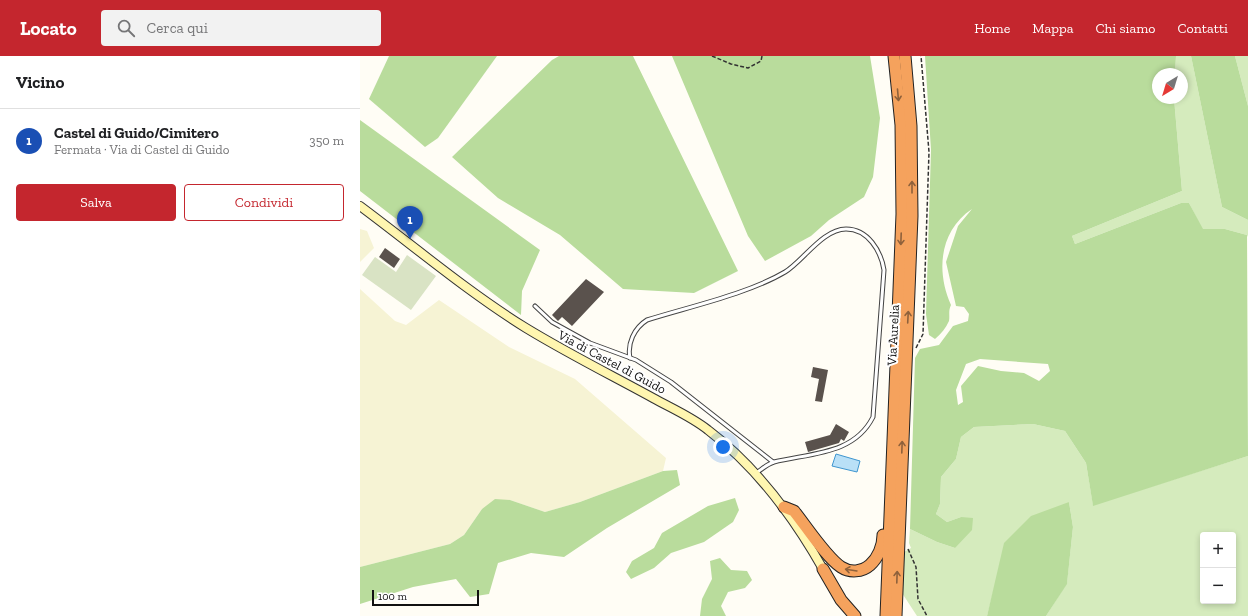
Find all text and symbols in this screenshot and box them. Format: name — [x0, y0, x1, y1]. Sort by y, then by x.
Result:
search box — [101, 10, 381, 46]
text: Locato — [20, 17, 77, 40]
icon: search — [115, 17, 137, 39]
text: Cerca qui — [147, 19, 208, 37]
text: Home — [974, 20, 1010, 37]
text: Mappa — [1032, 20, 1073, 37]
text: Chi siamo — [1095, 20, 1155, 37]
text: Contatti — [1177, 20, 1228, 37]
north arrow — [1152, 68, 1188, 104]
text: Vicino — [16, 72, 64, 92]
one-way arrow — [895, 88, 902, 101]
text: Castel di Guido/Cimitero — [54, 124, 219, 142]
text: 1 — [26, 133, 32, 148]
text: 350 m — [309, 133, 344, 148]
text: Fermata · Via di Castel di Guido — [54, 142, 229, 157]
one-way arrow — [908, 181, 916, 194]
button: Salva — [16, 184, 176, 221]
button: Condividi — [184, 184, 344, 221]
pin: 1 — [397, 206, 423, 239]
one-way arrow — [897, 232, 904, 245]
street label: Via Aurelia — [884, 303, 902, 367]
one-way arrow — [904, 311, 911, 324]
street label: Via di Castel di Guido — [555, 327, 669, 397]
your location — [713, 437, 733, 457]
one-way arrow — [899, 441, 906, 454]
map controls — [1200, 532, 1236, 604]
button: + — [1200, 532, 1236, 568]
one-way arrow — [845, 565, 858, 573]
button: − — [1200, 568, 1236, 604]
one-way arrow — [894, 571, 901, 584]
scale bar — [372, 588, 479, 607]
text: 100 m — [378, 590, 407, 603]

